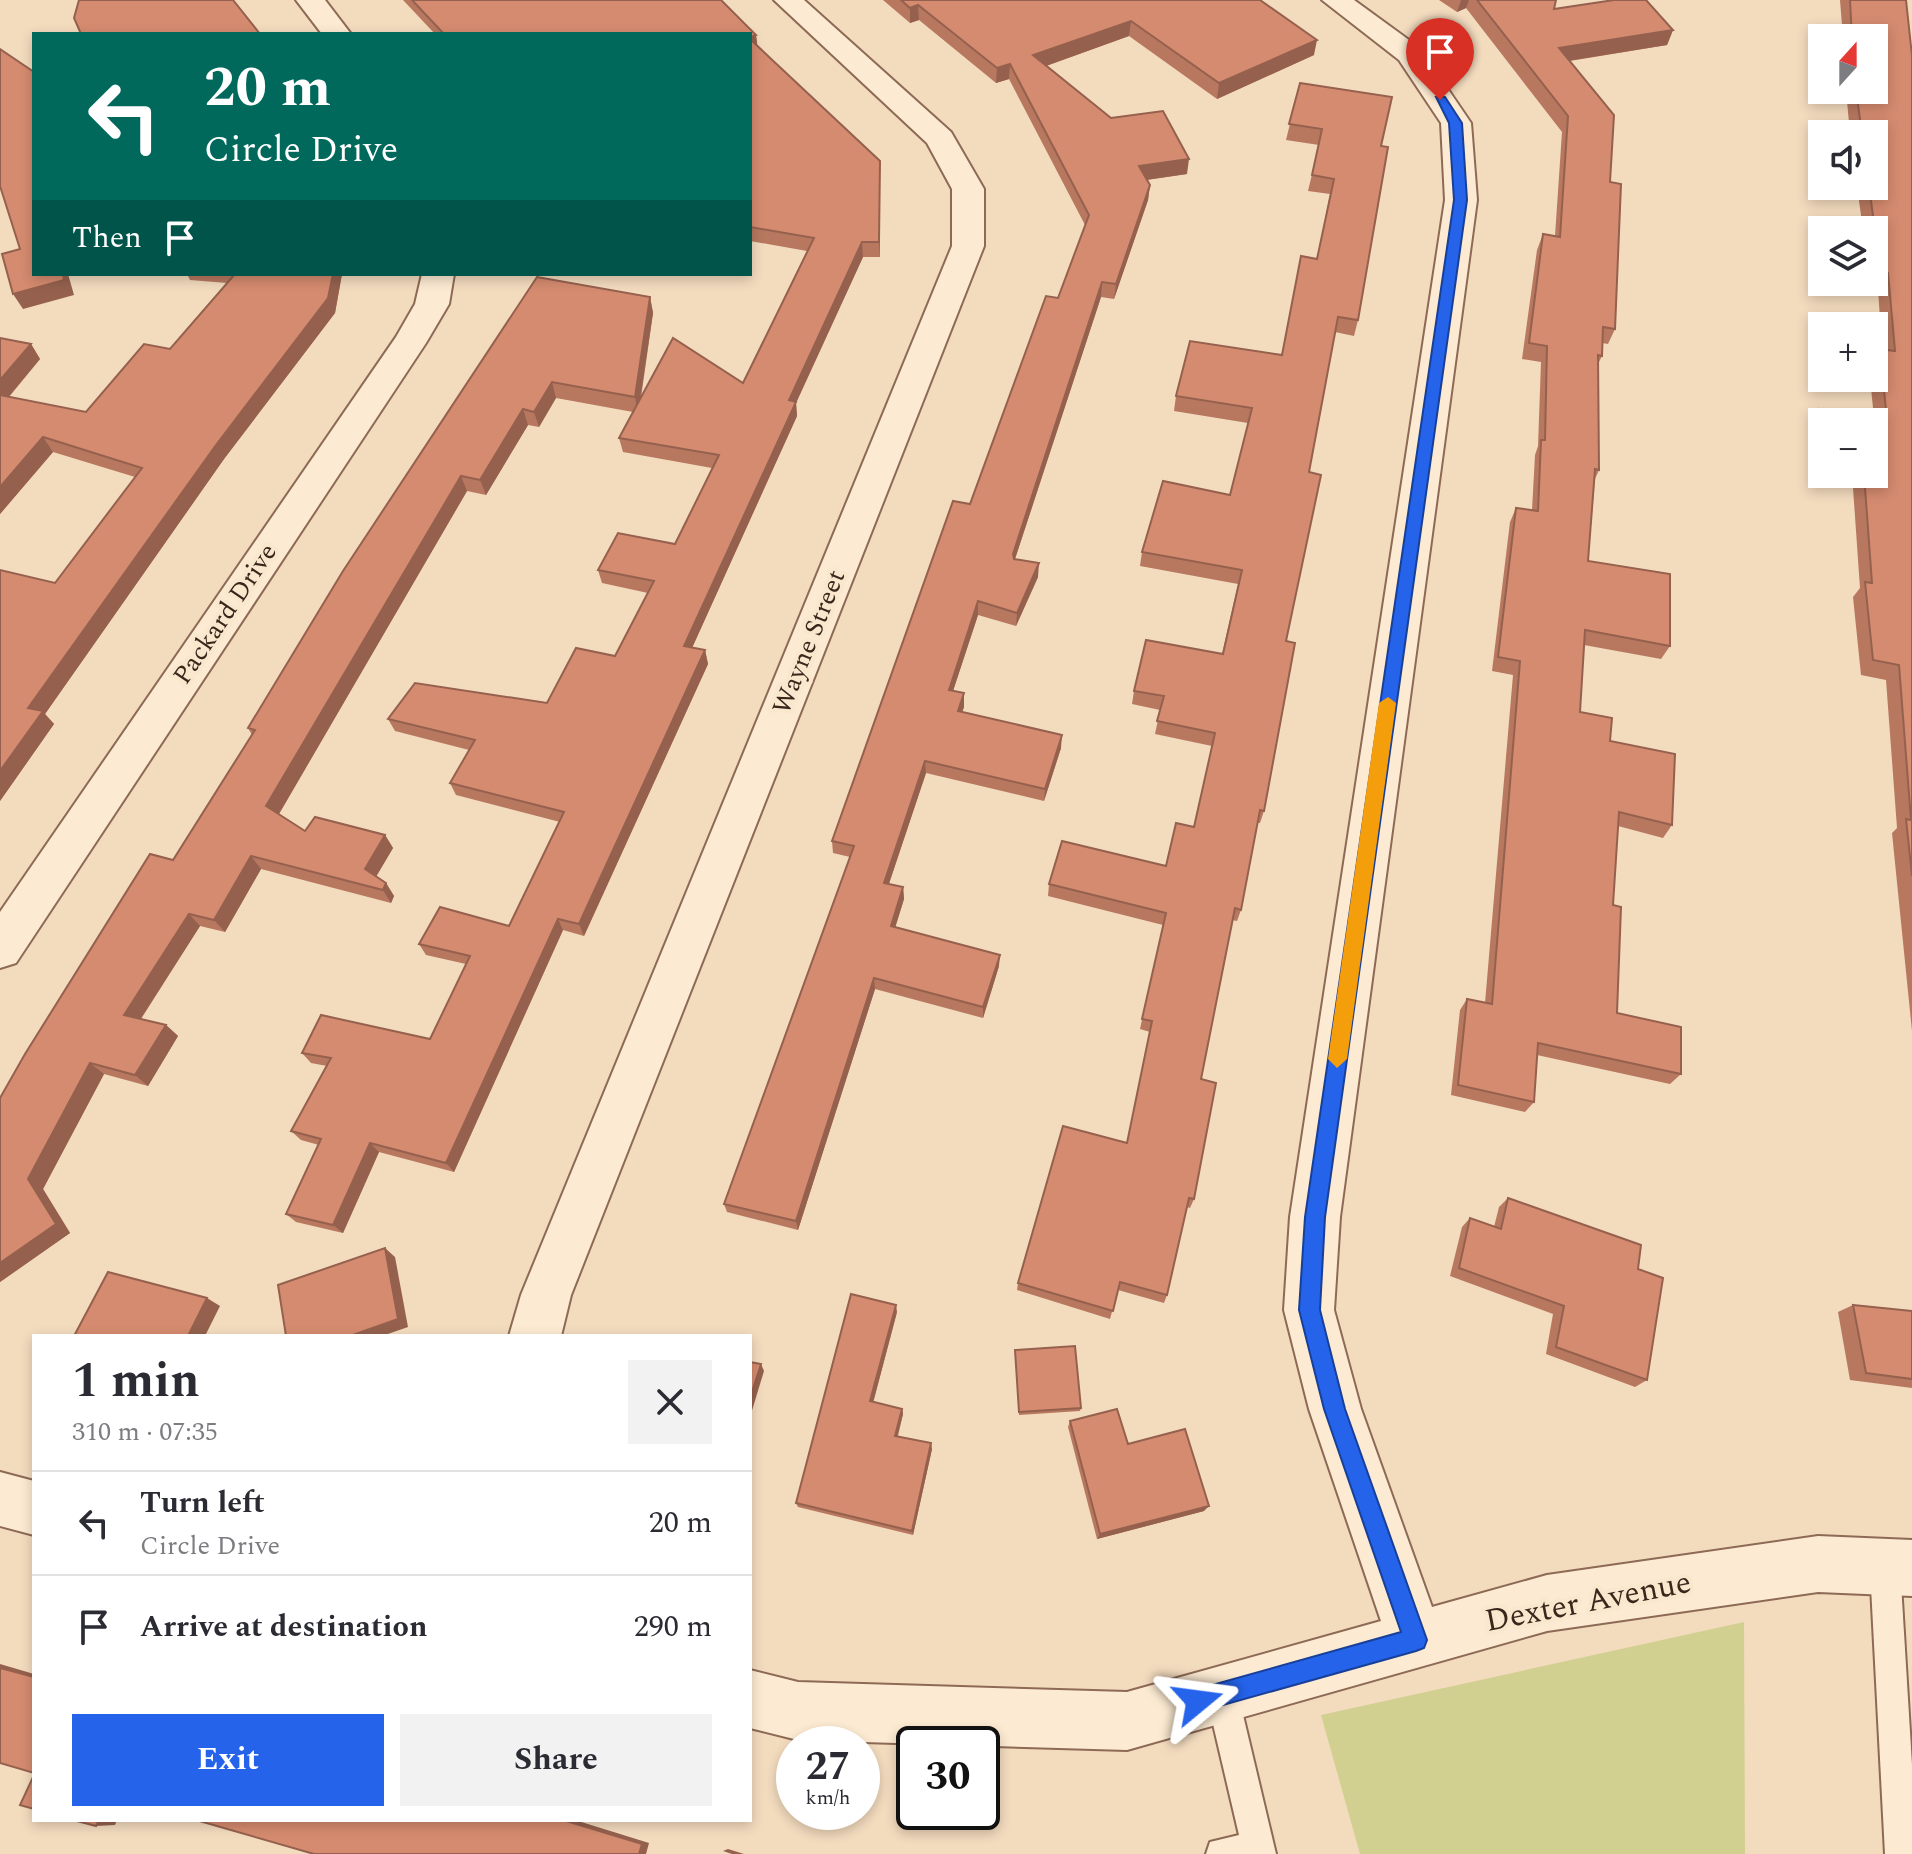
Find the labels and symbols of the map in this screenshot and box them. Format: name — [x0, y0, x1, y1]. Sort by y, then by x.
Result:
pin — [1406, 18, 1474, 100]
north arrow — [1808, 24, 1888, 104]
street label: Packard Drive — [163, 535, 287, 693]
street label: Wayne Street — [762, 564, 856, 720]
street label: Dexter Avenue — [1481, 1558, 1695, 1646]
position arrow — [1156, 1659, 1240, 1743]
speed limit sign: 30 — [896, 1726, 1000, 1830]

